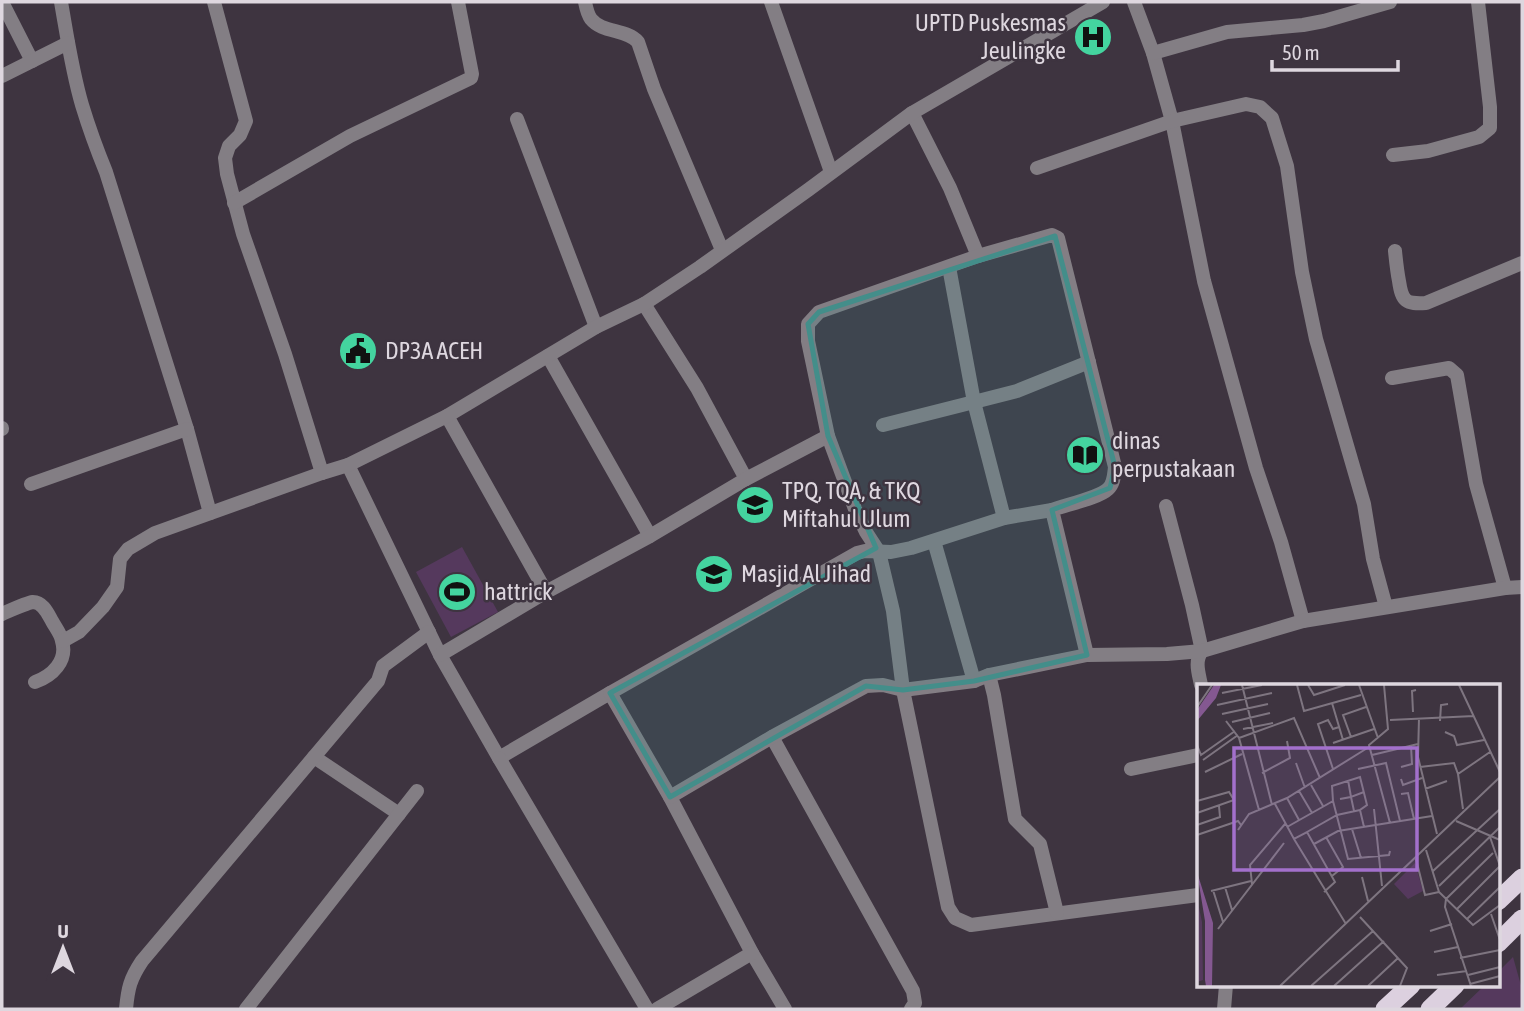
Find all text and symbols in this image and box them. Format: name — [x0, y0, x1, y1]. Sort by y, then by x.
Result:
place label: UPTD Puskesmas Jeulingke — [915, 9, 1066, 64]
hospital icon: UPTD Puskesmas Jeulingke — [1072, 16, 1114, 58]
scale bar — [1272, 28, 1398, 72]
text: 50 m — [1282, 40, 1320, 64]
public building icon: DP3A ACEH — [337, 330, 379, 372]
place label: DP3A ACEH — [385, 337, 483, 364]
place label: dinas perpustakaan — [1112, 427, 1235, 482]
library icon: dinas perpustakaan — [1064, 434, 1106, 476]
place label: TPQ, TQA, & TKQ Miftahul Ulum — [782, 477, 921, 532]
school or university icon: TPQ, TQA, & TKQ Miftahul Ulum — [734, 484, 776, 526]
school or university icon: Masjid Al Jihad — [693, 553, 735, 595]
place label: Masjid Al Jihad — [741, 560, 871, 587]
sports icon: hattrick — [436, 571, 478, 613]
place label: hattrick — [484, 578, 553, 605]
inset map — [1197, 684, 1500, 986]
north arrow — [28, 913, 98, 983]
text: U — [57, 920, 69, 942]

